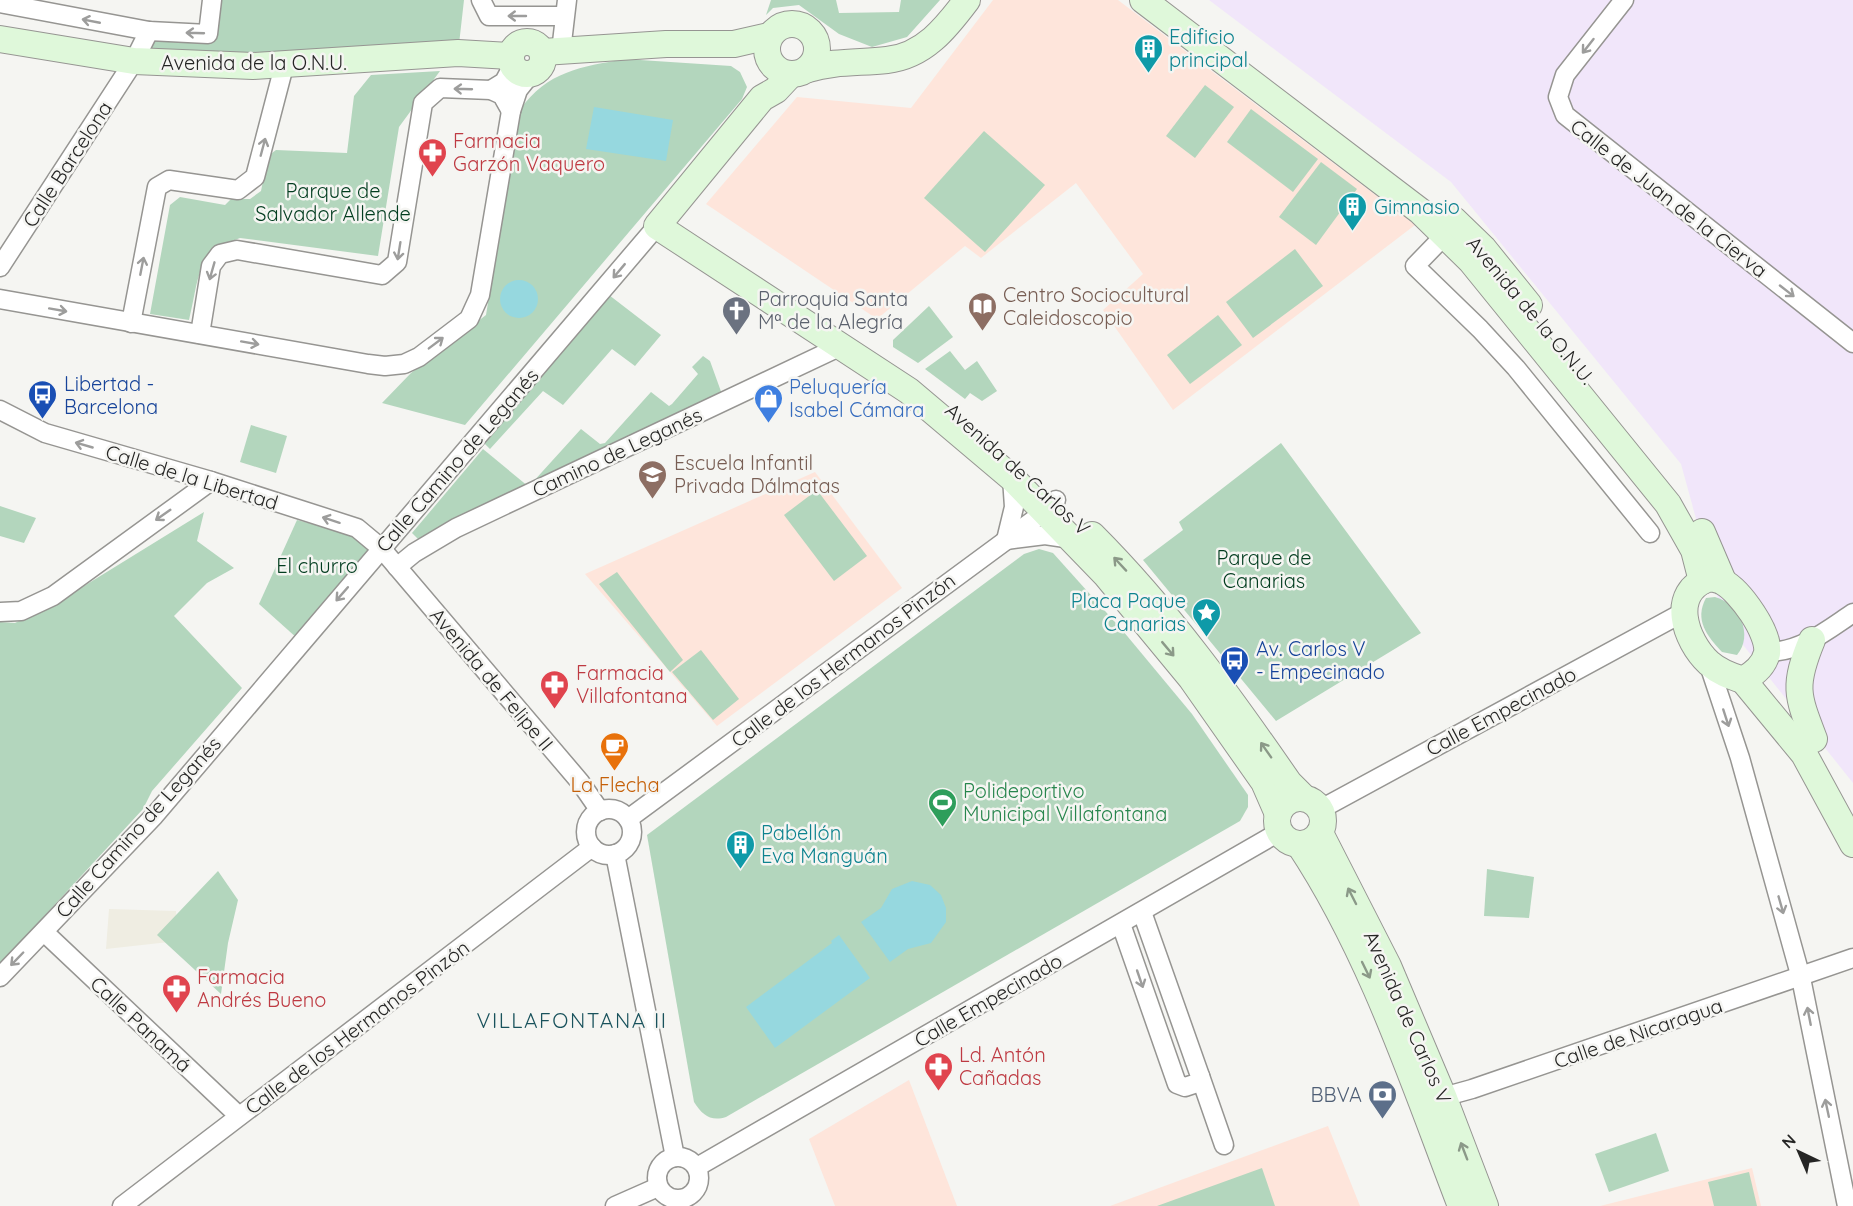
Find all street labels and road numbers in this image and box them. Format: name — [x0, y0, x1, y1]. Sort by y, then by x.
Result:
street label: Avenida de la O.N.U. — [161, 50, 347, 75]
street label: Calle Barcelona — [17, 96, 117, 232]
street label: Calle de Juan de la Cierva — [1566, 113, 1772, 283]
street label: Avenida de la O.N.U. — [1462, 231, 1600, 389]
street label: Calle Camino de Leganés — [370, 363, 544, 557]
street label: Avenida de Carlos V — [940, 397, 1096, 541]
street label: Camino de Leganés — [528, 402, 706, 502]
street label: Calle de la Libertad — [103, 439, 281, 515]
street label: Calle de los Hermanos Pinzón — [726, 567, 960, 753]
street label: Avenida de Felipe II — [425, 603, 559, 755]
street label: Calle Empecinado — [1422, 661, 1580, 761]
street label: Calle Camino de Leganés — [50, 731, 226, 923]
street label: Avenida de Carlos V — [1359, 927, 1457, 1107]
street label: Calle de los Hermanos Pinzón — [240, 934, 474, 1120]
street label: Calle Empecinado — [910, 948, 1066, 1052]
street label: Calle Panamá — [85, 971, 197, 1077]
street label: Calle de Nicaragua — [1550, 992, 1726, 1074]

